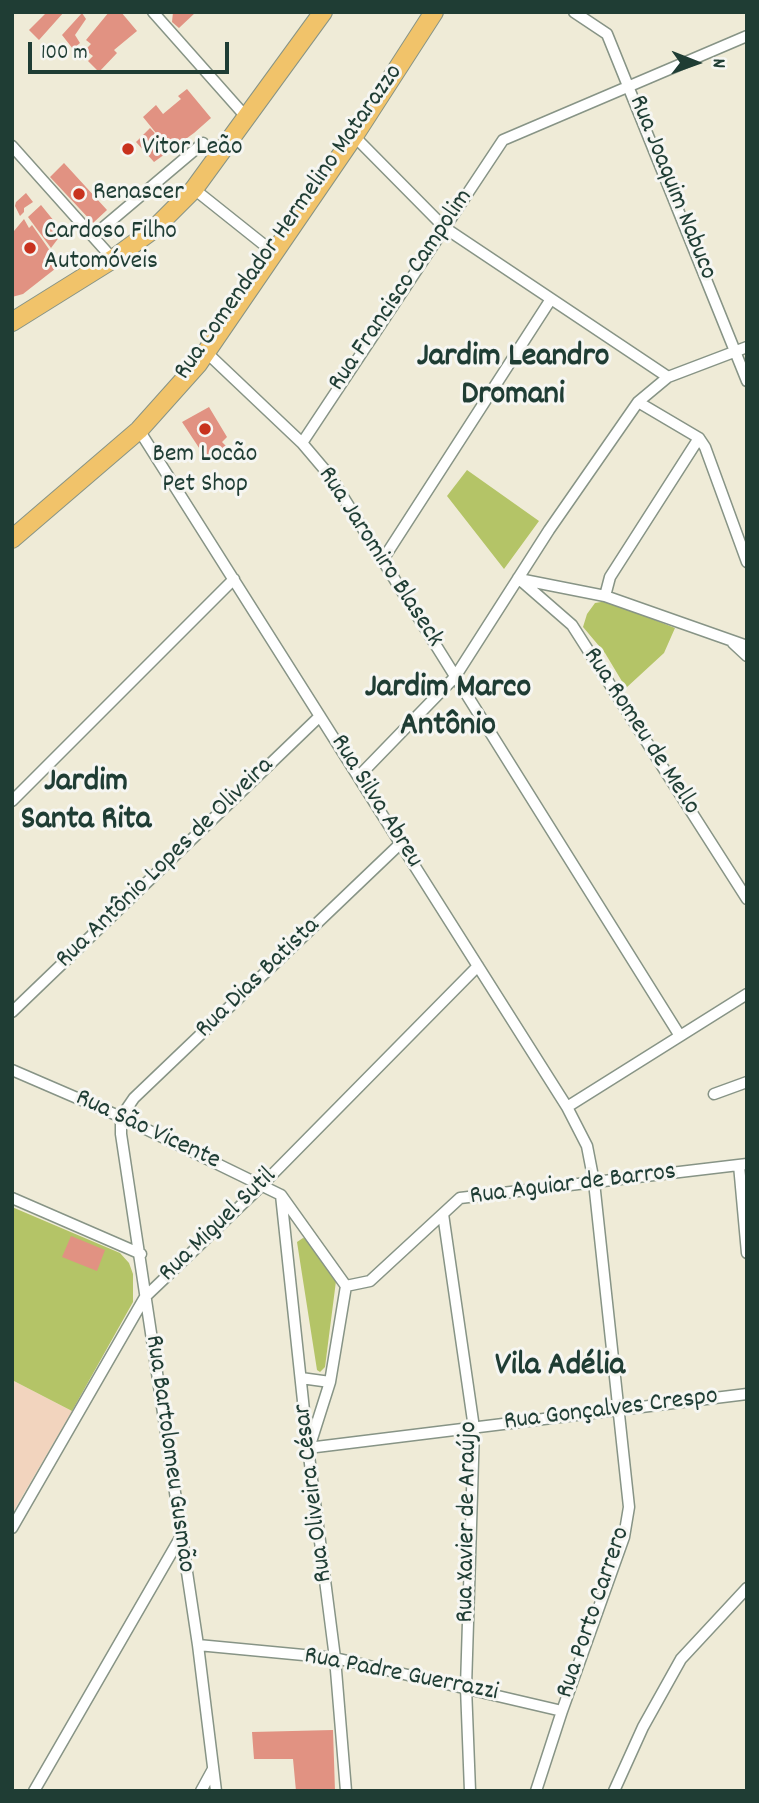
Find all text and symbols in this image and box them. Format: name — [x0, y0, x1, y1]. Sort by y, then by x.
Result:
scale bar — [32, 28, 233, 72]
north arrow — [661, 28, 731, 98]
text: 100 m — [41, 39, 88, 69]
text: N — [704, 58, 731, 68]
street label: Rua Comendador Hermelino Matarazzo — [169, 59, 411, 387]
street label: Rua Joaquim Nabuco — [620, 91, 722, 285]
place label: Vitor Leão — [142, 133, 243, 165]
marker: Vitor Leão — [120, 141, 136, 157]
place label: Renascer — [93, 178, 184, 210]
street label: Rua Francisco Campolim — [323, 184, 481, 398]
marker: Renascer — [71, 186, 87, 202]
place label: Cardoso Filho Automóveis — [44, 217, 177, 278]
marker: Cardoso Filho Automóveis — [22, 240, 38, 256]
district label: Jardim Leandro Dromani — [417, 339, 609, 417]
marker: Bem Locão Pet Shop — [197, 421, 213, 437]
place label: Bem Locão Pet Shop — [153, 440, 257, 502]
street label: Rua Jaromiro Blaseck — [309, 462, 449, 654]
street label: Rua Romeu de Mello — [574, 643, 706, 821]
district label: Jardim Marco Antônio — [365, 670, 531, 748]
street label: Rua Silva Abreu — [322, 730, 428, 874]
street label: Rua Antônio Lopes de Oliveira — [51, 752, 281, 976]
district label: Jardim Santa Rita — [21, 764, 151, 842]
street label: Rua Dias Batista — [190, 912, 328, 1046]
street label: Rua São Vicente — [70, 1084, 224, 1178]
street label: Rua Aguiar de Barros — [468, 1158, 678, 1214]
street label: Rua Miguel Sutil — [154, 1162, 284, 1290]
street label: Rua Bartolomeu Gusmão — [136, 1333, 200, 1575]
district label: Vila Adélia — [495, 1348, 625, 1388]
street label: Rua Gonçalves Crespo — [502, 1382, 720, 1440]
street label: Rua Oliveira César — [289, 1402, 341, 1584]
street label: Rua Xavier de Araújo — [452, 1421, 486, 1623]
street label: Rua Porto Carrero — [551, 1523, 639, 1703]
street label: Rua Padre Guerrazzi — [301, 1642, 501, 1710]

